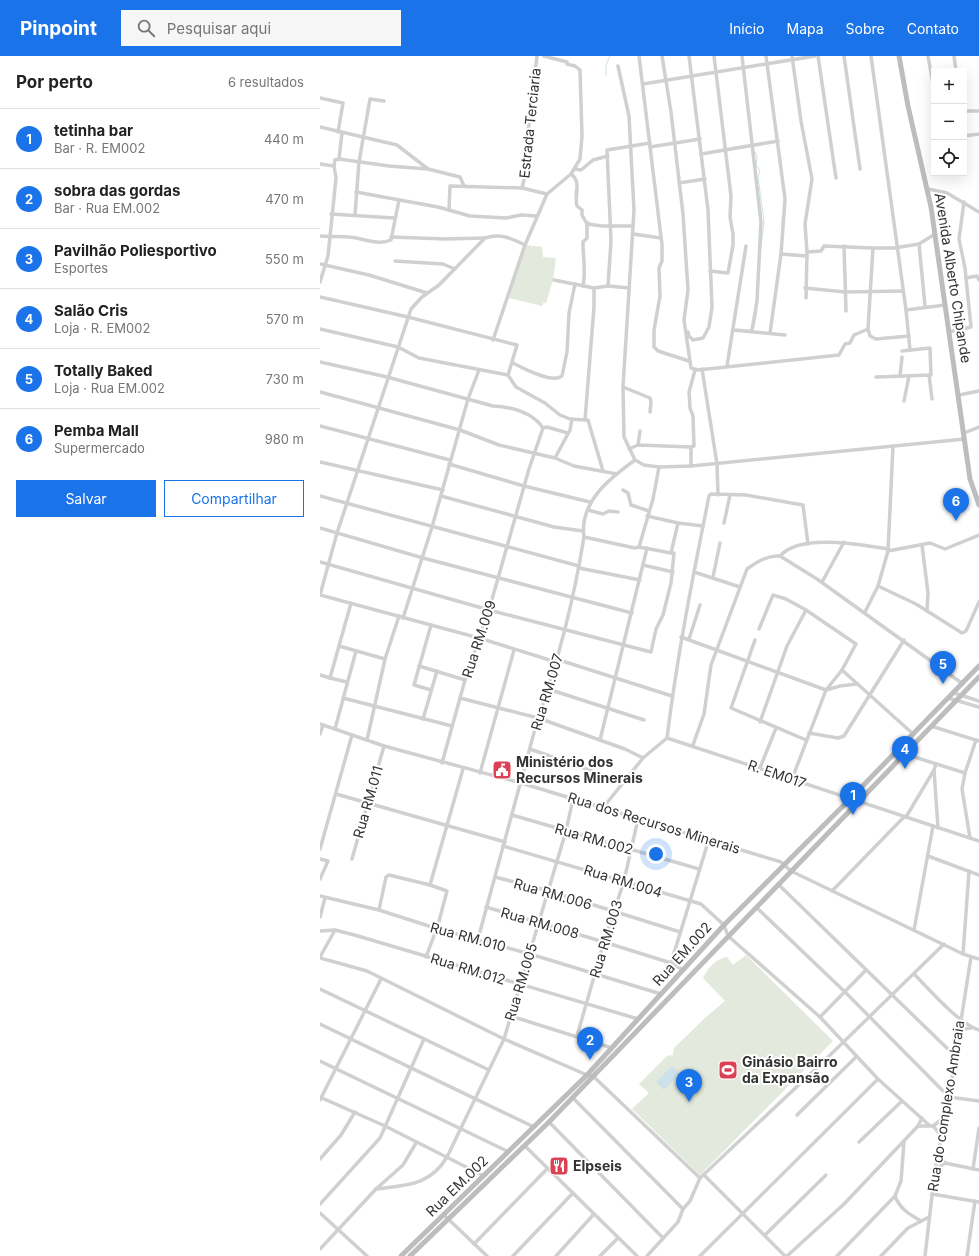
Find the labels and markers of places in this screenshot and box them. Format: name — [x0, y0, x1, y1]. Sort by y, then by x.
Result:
pin: 6 — [943, 488, 969, 521]
pin: 5 — [930, 651, 956, 684]
pin: 4 — [892, 736, 918, 769]
place label: Ministério dos Recursos Minerais — [516, 753, 643, 786]
public building icon: Ministério dos Recursos Minerais — [491, 759, 513, 781]
pin: 1 — [840, 782, 866, 815]
pin: 2 — [577, 1027, 603, 1060]
place label: Ginásio Bairro da Expansão — [742, 1053, 838, 1086]
sports icon: Ginásio Bairro da Expansão — [717, 1059, 739, 1081]
pin: 3 — [676, 1069, 702, 1102]
restaurant icon: Elpseis — [548, 1155, 570, 1177]
place label: Elpseis — [573, 1157, 622, 1174]

